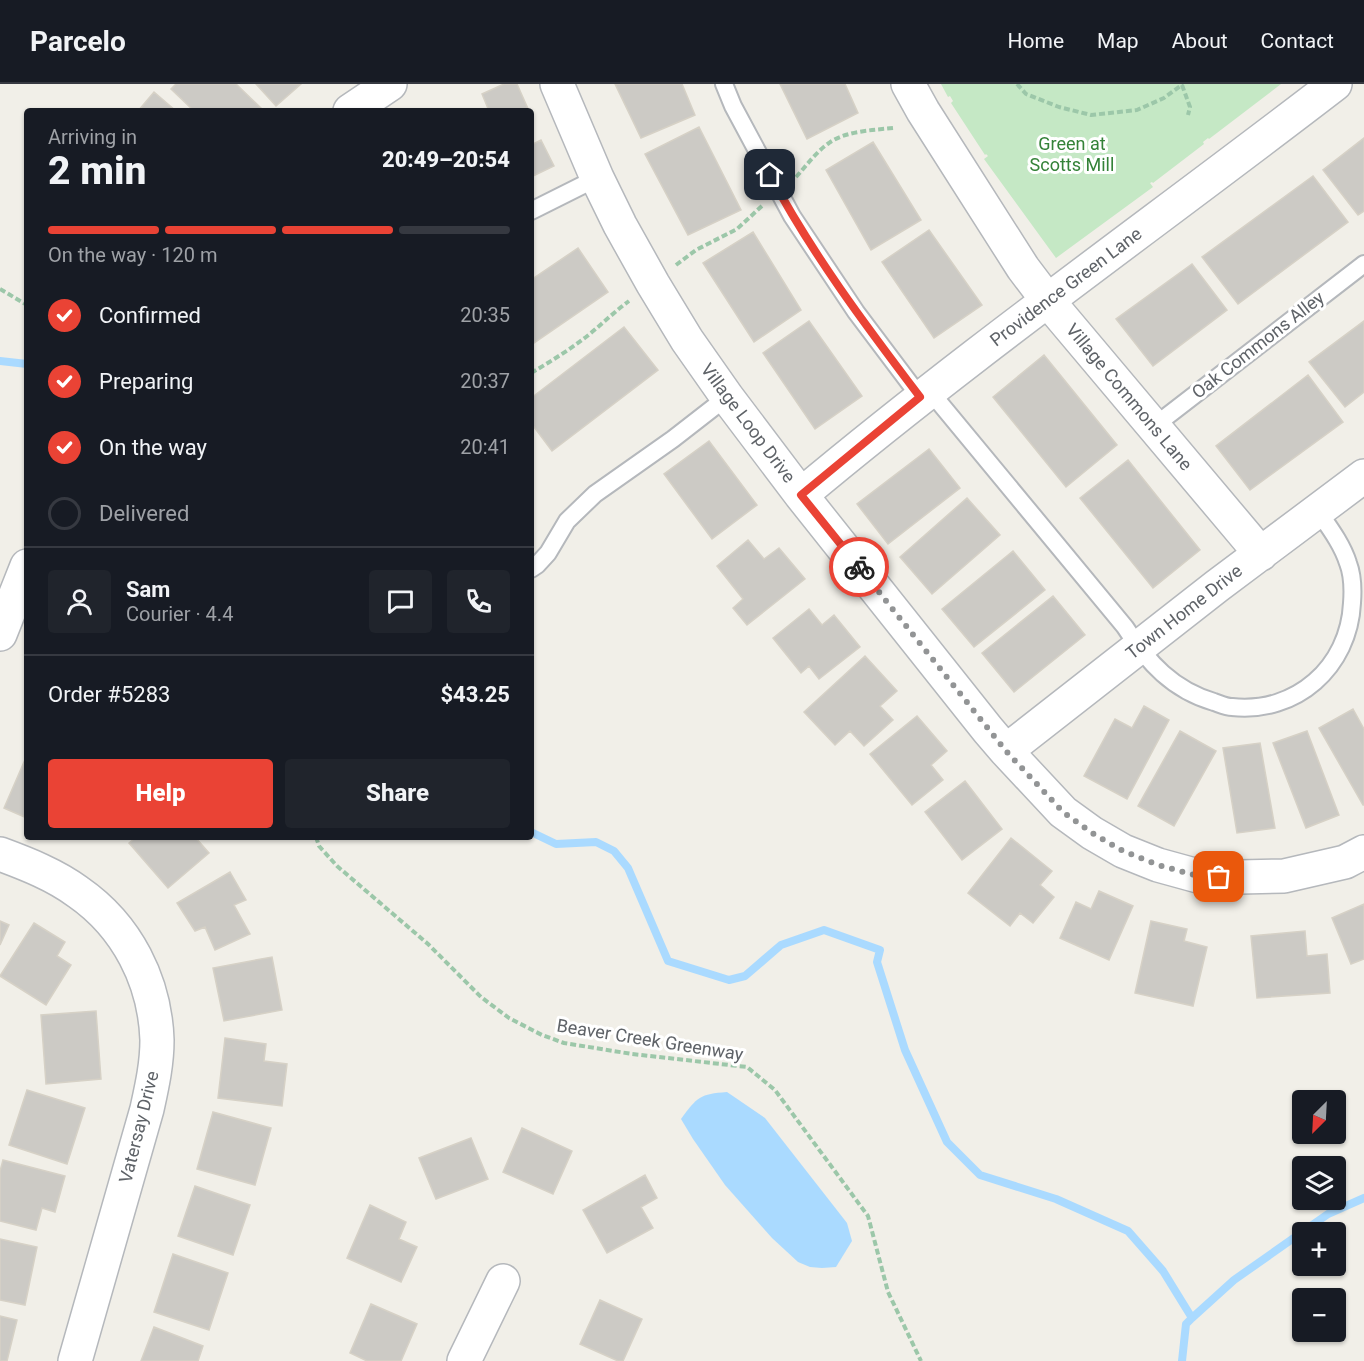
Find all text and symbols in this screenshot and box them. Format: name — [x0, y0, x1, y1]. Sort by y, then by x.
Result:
text: Parcelo — [30, 25, 126, 58]
text: Home — [1008, 29, 1064, 53]
text: Map — [1097, 29, 1139, 53]
text: About — [1172, 29, 1228, 53]
text: Contact — [1261, 29, 1334, 53]
text: Arriving in — [48, 125, 137, 149]
park label: Green at Scotts Mill — [1030, 133, 1114, 175]
text: 20:49–20:54 — [382, 147, 510, 172]
text: 2 min — [48, 148, 146, 194]
pin — [744, 149, 795, 200]
icon: home — [753, 158, 786, 191]
street label: Providence Green Lane — [986, 223, 1146, 350]
text: On the way · 120 m — [48, 243, 217, 267]
street label: Oak Commons Alley — [1188, 286, 1328, 403]
icon: check — [48, 299, 81, 332]
text: Confirmed — [99, 303, 201, 328]
text: 20:35 — [460, 303, 510, 327]
street label: Village Commons Lane — [1062, 319, 1197, 474]
street label: Village Loop Drive — [697, 359, 800, 486]
icon: check — [48, 365, 81, 398]
text: Preparing — [99, 369, 193, 394]
text: 20:37 — [460, 369, 510, 393]
icon: check — [48, 431, 81, 464]
text: On the way — [99, 435, 207, 460]
text: 20:41 — [460, 435, 510, 459]
text: Delivered — [99, 501, 189, 526]
courier — [829, 537, 889, 597]
icon: bike — [843, 551, 876, 584]
street label: Town Home Drive — [1122, 560, 1246, 663]
button: person — [48, 570, 111, 633]
button: chat — [369, 570, 432, 633]
button: phone — [447, 570, 510, 633]
text: Sam — [126, 577, 170, 602]
text: Courier · 4.4 — [126, 602, 233, 626]
text: Order #5283 — [48, 682, 170, 707]
text: $43.25 — [441, 682, 510, 707]
button: Help — [48, 759, 273, 828]
button: Share — [285, 759, 510, 828]
pin — [1193, 851, 1244, 902]
icon: bag — [1202, 860, 1235, 893]
street label: Beaver Creek Greenway — [555, 1014, 745, 1065]
street label: Vatersay Drive — [114, 1069, 163, 1185]
north arrow — [1292, 1090, 1346, 1144]
map controls — [1292, 1090, 1346, 1342]
button: layers — [1292, 1156, 1346, 1210]
button: + — [1292, 1222, 1346, 1276]
button: − — [1292, 1288, 1346, 1342]

